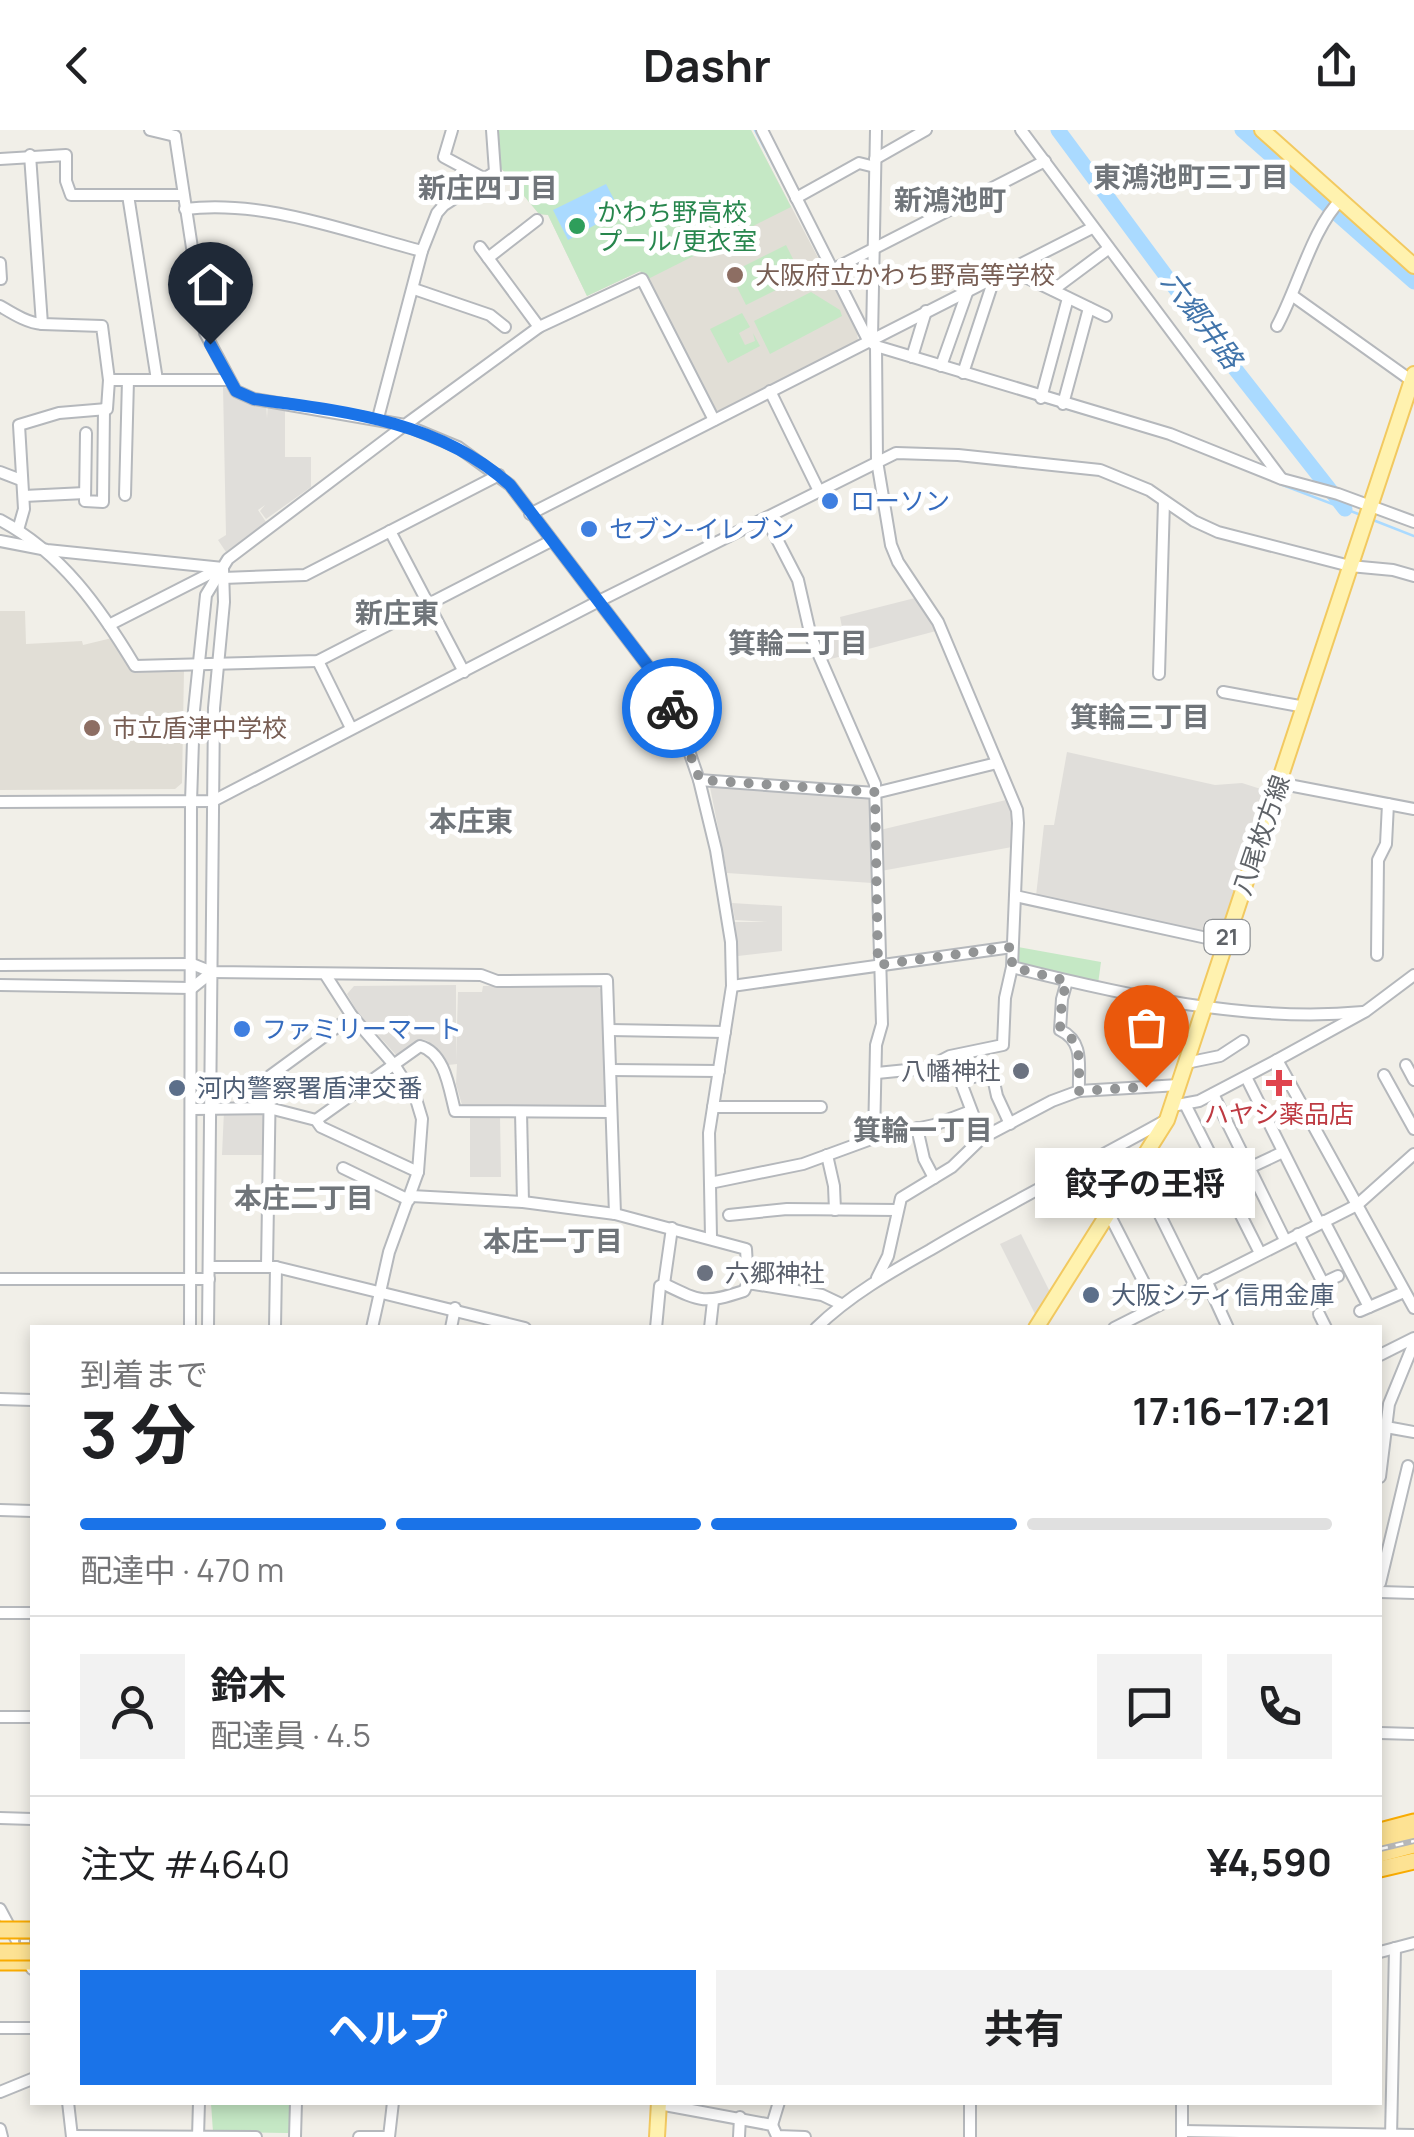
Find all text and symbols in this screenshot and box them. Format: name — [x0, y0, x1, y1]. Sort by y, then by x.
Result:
text: Dashr — [643, 34, 771, 96]
icon: back — [50, 38, 105, 93]
icon: share — [1309, 38, 1364, 93]
district label: 東鴻池町三丁目 — [1093, 157, 1289, 195]
district label: 新庄四丁目 — [418, 168, 558, 206]
district label: 新鴻池町 — [894, 180, 1006, 218]
place label: かわち野高校 プール/更衣室 — [597, 194, 757, 258]
marker: かわち野高校 プール/更衣室 — [566, 215, 588, 237]
pin — [168, 242, 253, 345]
icon: home — [183, 257, 238, 312]
place label: 大阪府立かわち野高等学校 — [755, 257, 1055, 292]
water label: 六郷井路 — [1154, 263, 1253, 377]
marker: 大阪府立かわち野高等学校 — [724, 264, 746, 286]
place label: ローソン — [850, 483, 950, 518]
marker: ローソン — [819, 490, 841, 512]
place label: セブン-イレブン — [609, 511, 795, 546]
marker: セブン-イレブン — [578, 518, 600, 540]
district label: 新庄東 — [355, 593, 439, 631]
district label: 箕輪二丁目 — [728, 623, 868, 661]
courier — [622, 658, 722, 758]
icon: bike — [645, 681, 700, 736]
district label: 箕輪三丁目 — [1070, 697, 1210, 735]
place label: 市立盾津中学校 — [112, 710, 287, 745]
marker: 市立盾津中学校 — [81, 717, 103, 739]
street label: 八尾枚方線 — [1224, 770, 1297, 900]
district label: 本庄東 — [429, 801, 513, 839]
road number: 21 — [1204, 920, 1250, 954]
pin — [1104, 985, 1189, 1088]
icon: bag — [1119, 1000, 1174, 1055]
place label: ファミリーマート — [262, 1011, 462, 1046]
marker: ファミリーマート — [231, 1018, 253, 1040]
place label: 八幡神社 — [901, 1053, 1001, 1088]
marker: 八幡神社 — [1010, 1060, 1032, 1082]
place label: 河内警察署盾津交番 — [197, 1070, 422, 1105]
marker: ハヤシ薬品店 — [1268, 1072, 1290, 1094]
marker: 河内警察署盾津交番 — [166, 1077, 188, 1099]
place label: ハヤシ薬品店 — [1204, 1096, 1354, 1131]
district label: 箕輪一丁目 — [853, 1110, 993, 1148]
callout: 餃子の王将 — [1036, 1147, 1256, 1217]
text: 餃子の王将 — [1065, 1161, 1225, 1205]
district label: 本庄二丁目 — [234, 1178, 374, 1216]
district label: 本庄一丁目 — [483, 1221, 623, 1259]
place label: 六郷神社 — [725, 1255, 825, 1290]
marker: 六郷神社 — [694, 1262, 716, 1284]
place label: 大阪シティ信用金庫 — [1111, 1277, 1335, 1312]
marker: 大阪シティ信用金庫 — [1080, 1284, 1102, 1306]
text: 到着まで — [80, 1352, 208, 1396]
text: 17:16–17:21 — [1132, 1384, 1332, 1436]
text: 3 分 — [80, 1389, 196, 1478]
text: 配達中 · 470 m — [80, 1548, 284, 1592]
button: person — [80, 1654, 185, 1759]
button: chat — [1097, 1654, 1202, 1759]
button: phone — [1227, 1654, 1332, 1759]
text: 鈴木 — [210, 1658, 286, 1710]
text: 配達員 · 4.5 — [210, 1713, 371, 1757]
text: ¥4,590 — [1207, 1835, 1332, 1887]
text: 注文 #4640 — [80, 1837, 290, 1889]
button: ヘルプ — [80, 1970, 696, 2085]
button: 共有 — [716, 1970, 1332, 2085]

